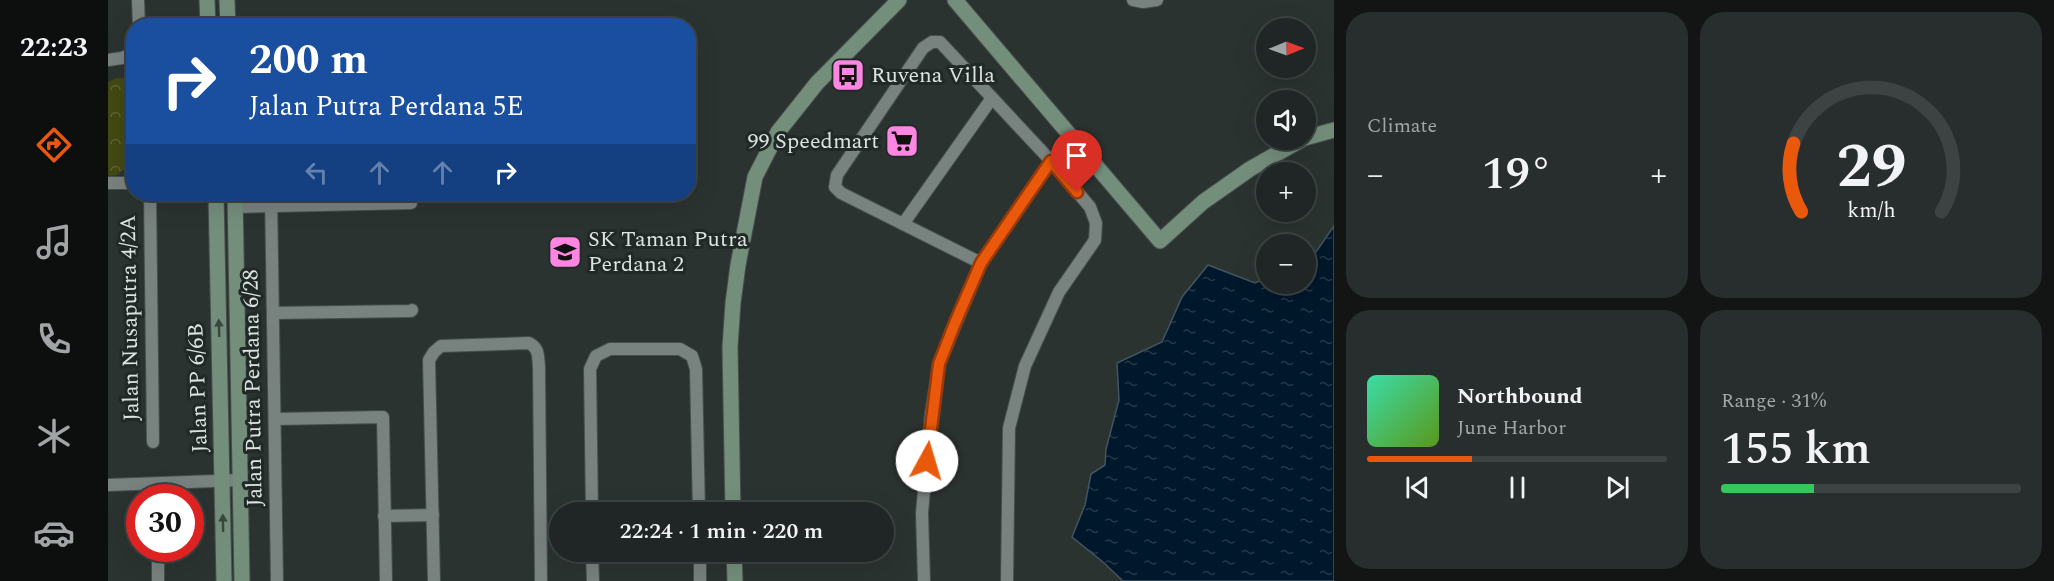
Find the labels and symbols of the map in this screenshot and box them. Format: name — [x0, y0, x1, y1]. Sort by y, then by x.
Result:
north arrow — [1256, 18, 1316, 78]
bus stop icon: Ruvena Villa — [830, 57, 866, 93]
place label: Ruvena Villa — [871, 59, 995, 92]
supermarket icon: 99 Speedmart — [884, 123, 920, 159]
place label: 99 Speedmart — [748, 125, 879, 158]
pin — [1051, 130, 1102, 192]
street label: Jalan Nusaputra 4/2A — [112, 215, 148, 421]
place label: SK Taman Putra Perdana 2 — [588, 223, 748, 281]
school or university icon: SK Taman Putra Perdana 2 — [547, 234, 583, 270]
street label: Jalan Putra Perdana 6/28 — [234, 269, 272, 507]
one-way arrow — [214, 318, 223, 337]
street label: Jalan PP 6/6B — [179, 323, 217, 453]
position arrow — [895, 429, 959, 493]
speed limit sign: 30 — [126, 484, 204, 562]
one-way arrow — [218, 513, 228, 532]

